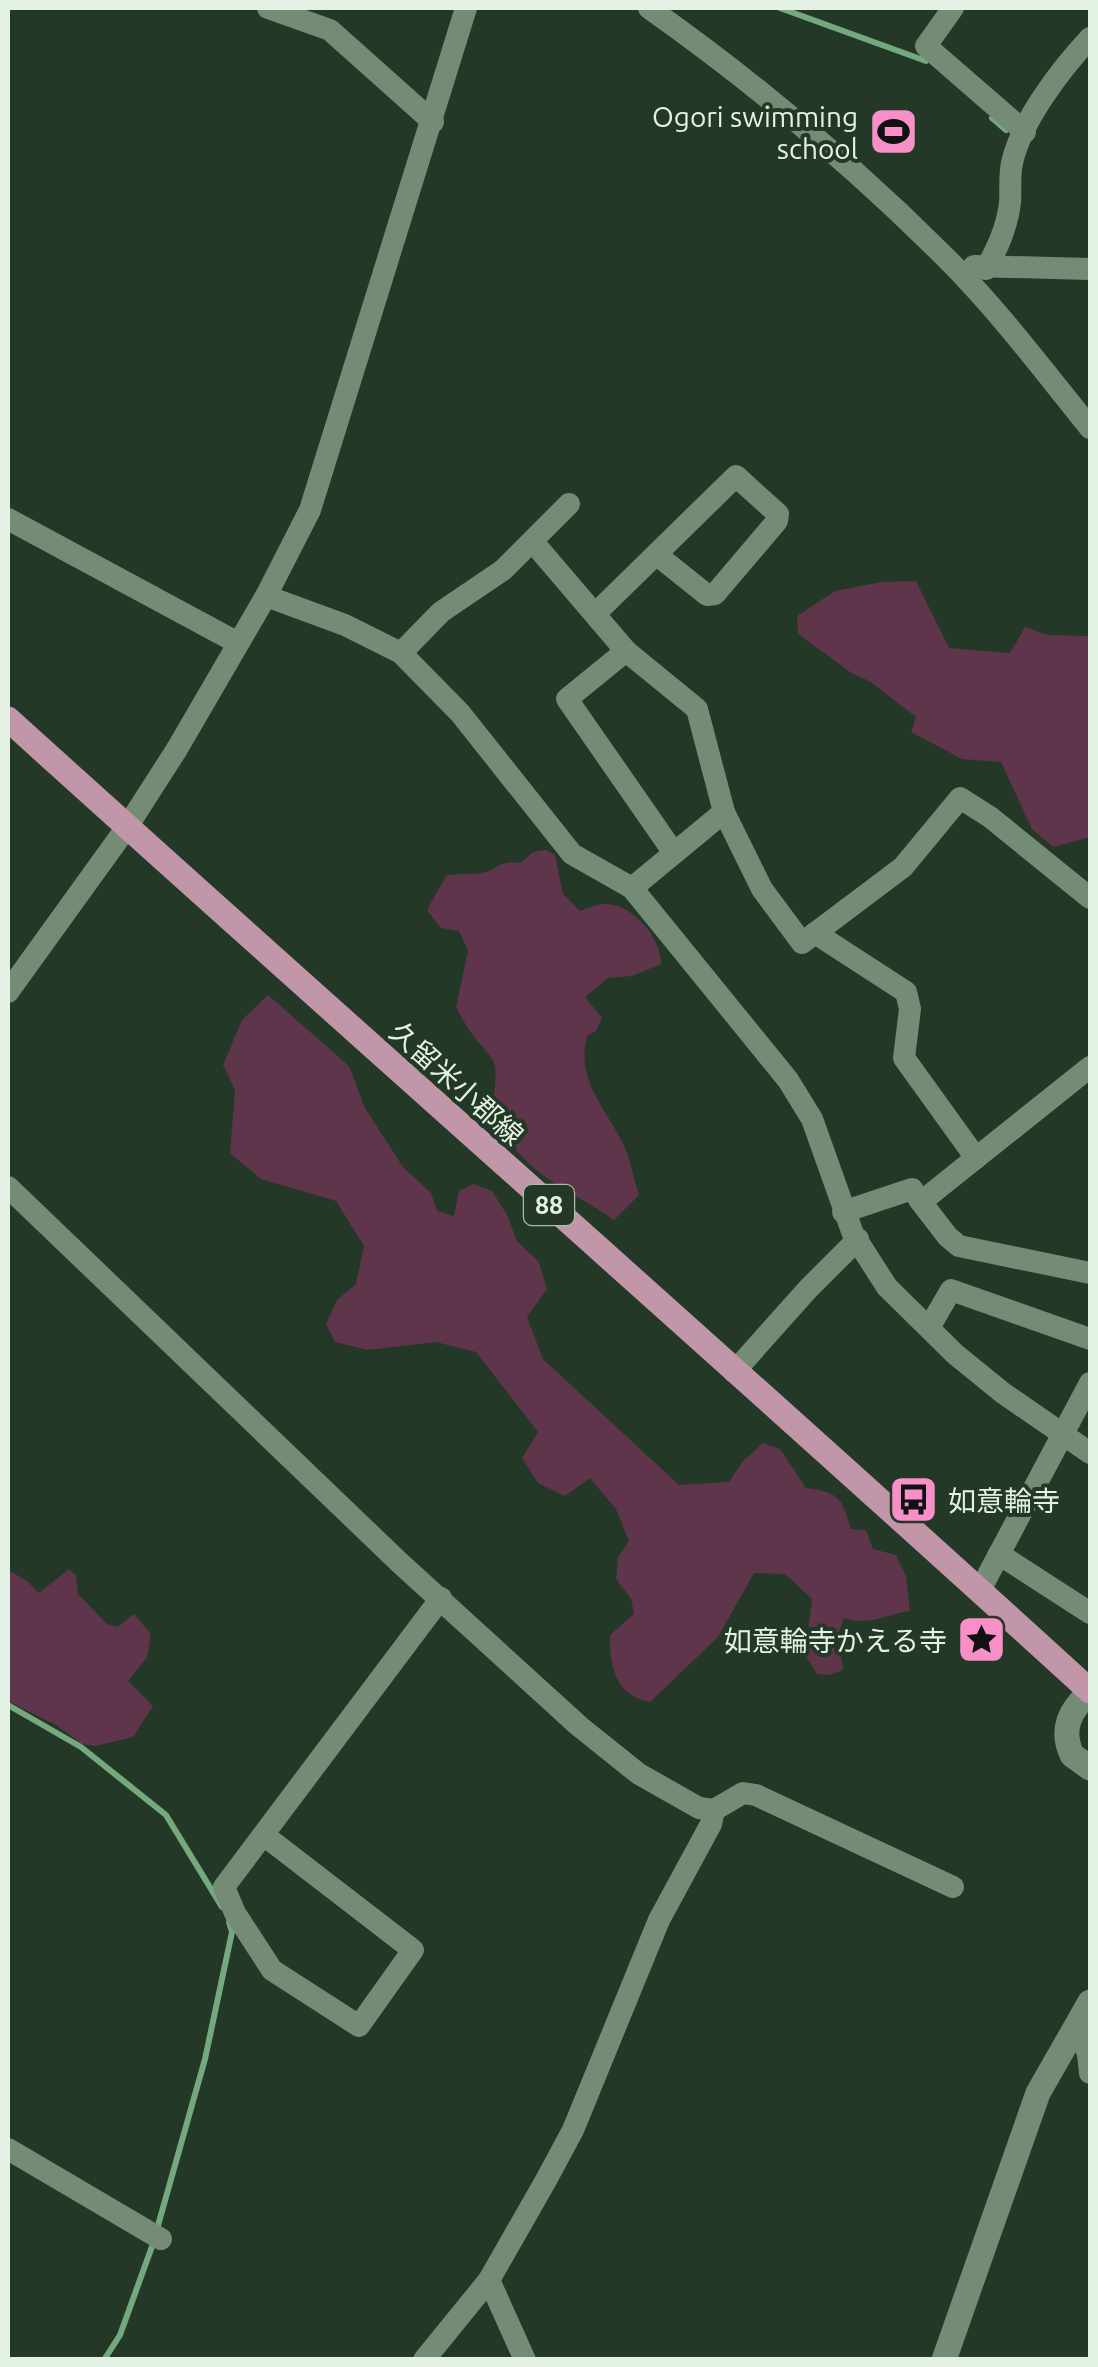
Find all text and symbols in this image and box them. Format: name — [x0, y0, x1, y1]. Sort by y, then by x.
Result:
place label: Ogori swimming school — [652, 101, 858, 164]
sports icon: Ogori swimming school — [867, 106, 919, 158]
street label: 久留米小郡線 — [384, 1015, 530, 1151]
road number: 88 — [524, 1185, 574, 1225]
bus stop icon: 如意輪寺 — [887, 1474, 939, 1526]
place label: 如意輪寺 — [948, 1485, 1060, 1516]
place icon: 如意輪寺かえる寺 — [956, 1614, 1008, 1666]
place label: 如意輪寺かえる寺 — [724, 1625, 947, 1656]

